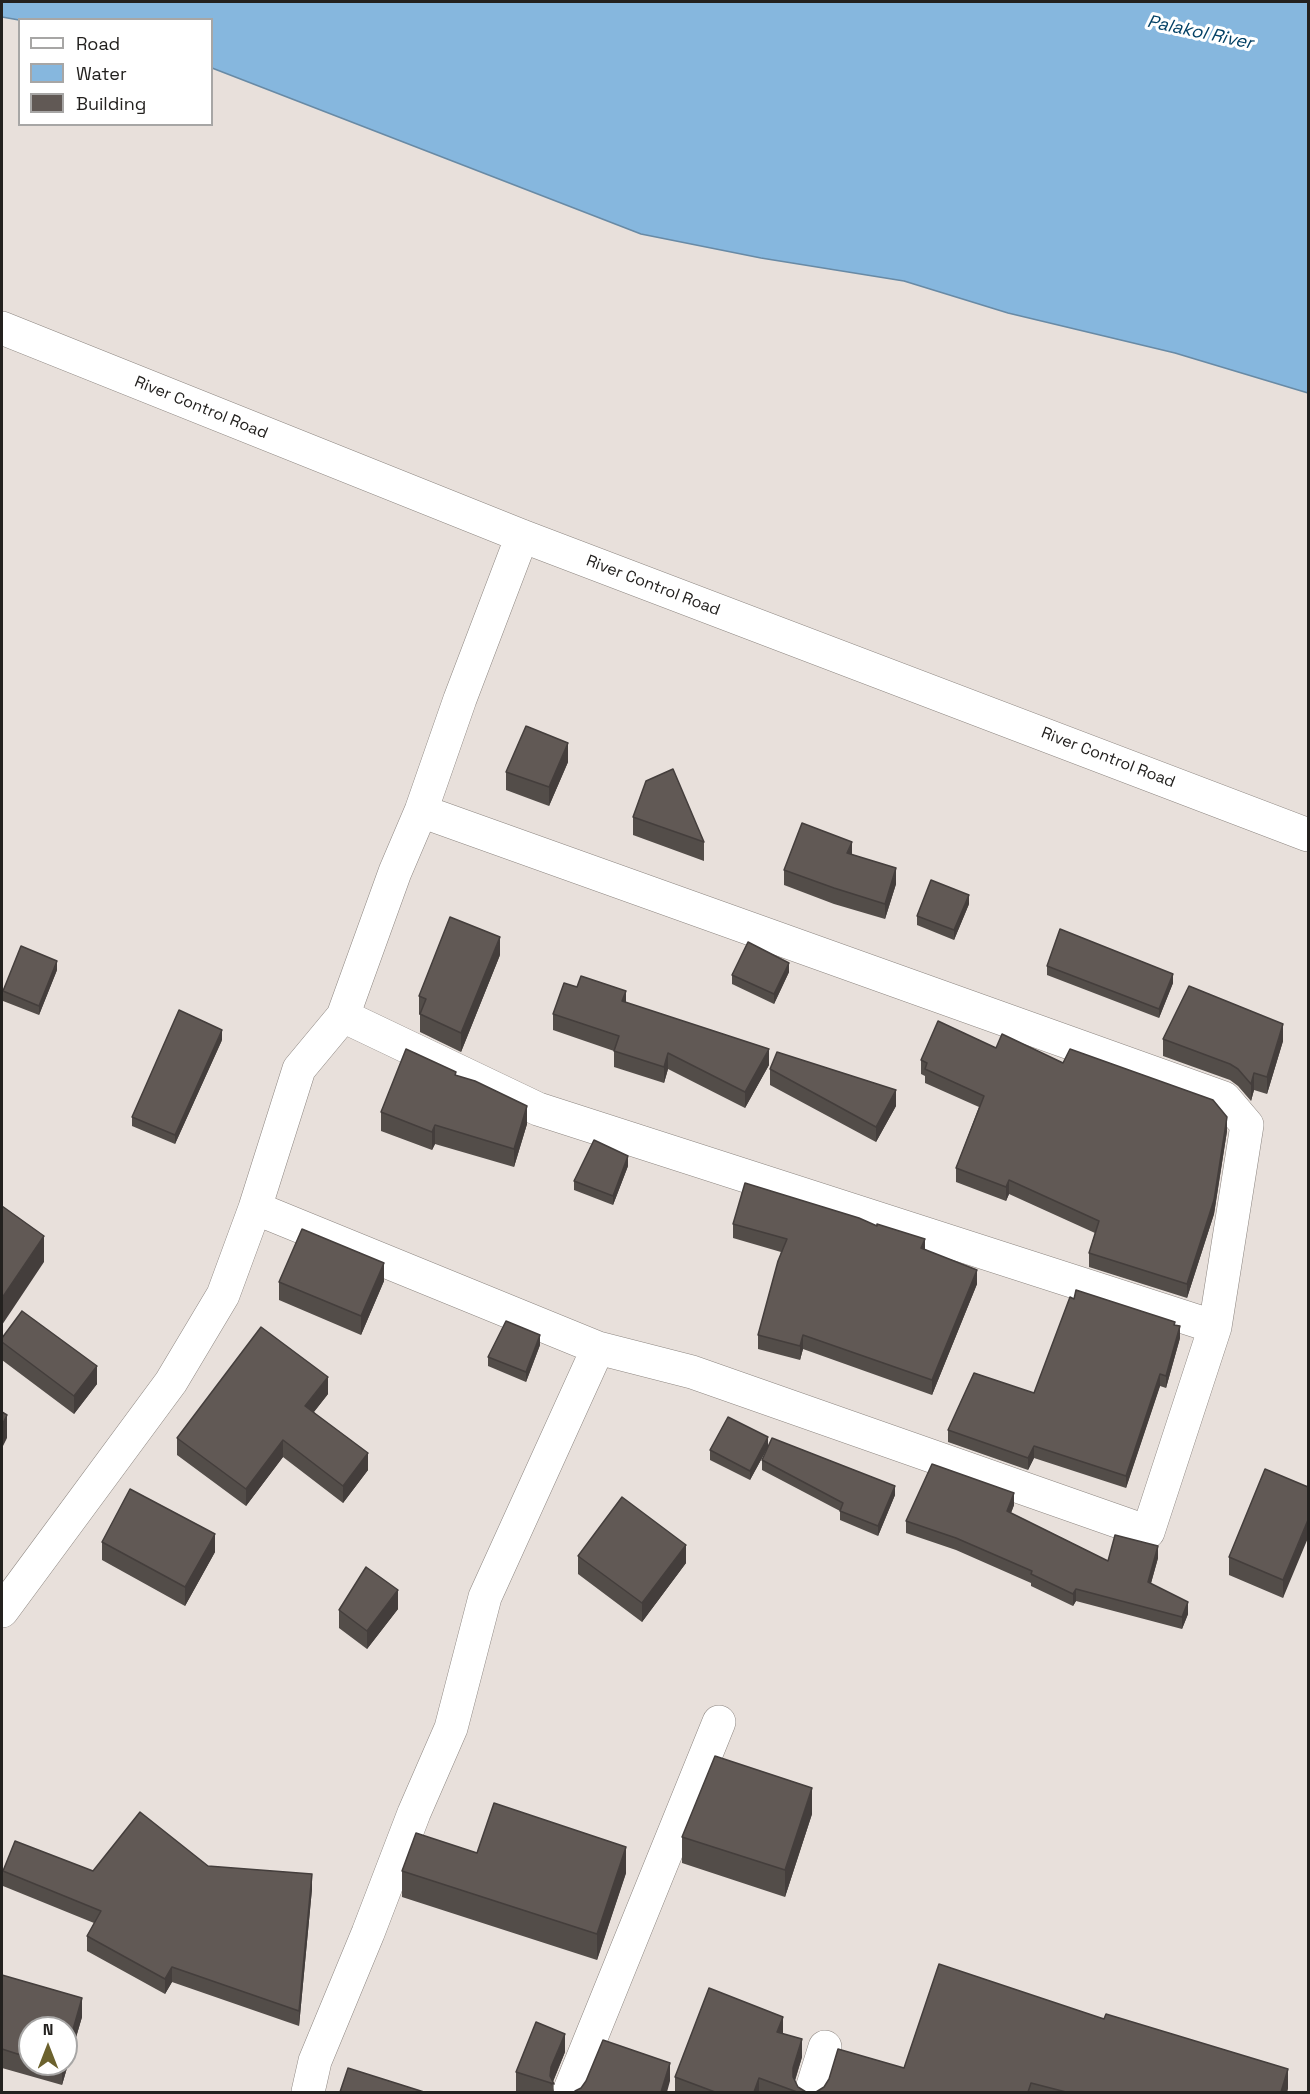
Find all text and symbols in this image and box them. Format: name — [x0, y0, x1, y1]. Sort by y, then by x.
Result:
water label: Palakol River — [1145, 11, 1255, 55]
legend — [18, 18, 213, 126]
text: Road — [76, 32, 120, 55]
text: Water — [76, 62, 127, 85]
text: Building — [76, 92, 146, 115]
street label: River Control Road — [132, 373, 270, 443]
street label: River Control Road — [583, 552, 723, 620]
street label: River Control Road — [1038, 724, 1178, 792]
north arrow — [18, 2016, 78, 2076]
text: N — [43, 2019, 53, 2040]

